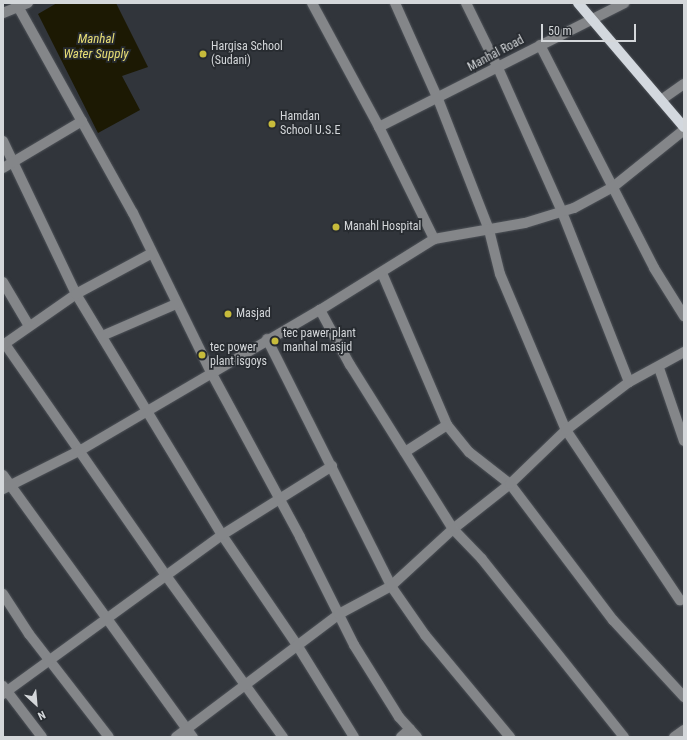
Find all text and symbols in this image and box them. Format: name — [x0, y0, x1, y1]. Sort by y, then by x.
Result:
scale bar — [543, 16, 638, 42]
text: 50 m — [548, 24, 572, 38]
water label: Manhal Water Supply — [63, 32, 129, 63]
street label: Manhal Road — [465, 33, 527, 75]
place label: Hargisa School (Sudani) — [211, 40, 283, 68]
marker: Hargisa School (Sudani) — [198, 49, 208, 59]
place label: Hamdan School U.S.E — [280, 110, 340, 138]
marker: Hamdan School U.S.E — [267, 119, 277, 129]
place label: Manahl Hospital — [344, 220, 421, 234]
marker: Manahl Hospital — [331, 222, 341, 232]
place label: Masjad — [236, 307, 271, 321]
marker: Masjad — [223, 309, 233, 319]
place label: tec pawer plant manhal masjid — [283, 327, 356, 355]
marker: tec pawer plant manhal masjid — [270, 336, 280, 346]
place label: tec power plant isgoys — [210, 341, 267, 369]
marker: tec power plant isgoys — [197, 350, 207, 360]
north arrow — [16, 684, 56, 724]
text: N — [36, 708, 47, 723]

